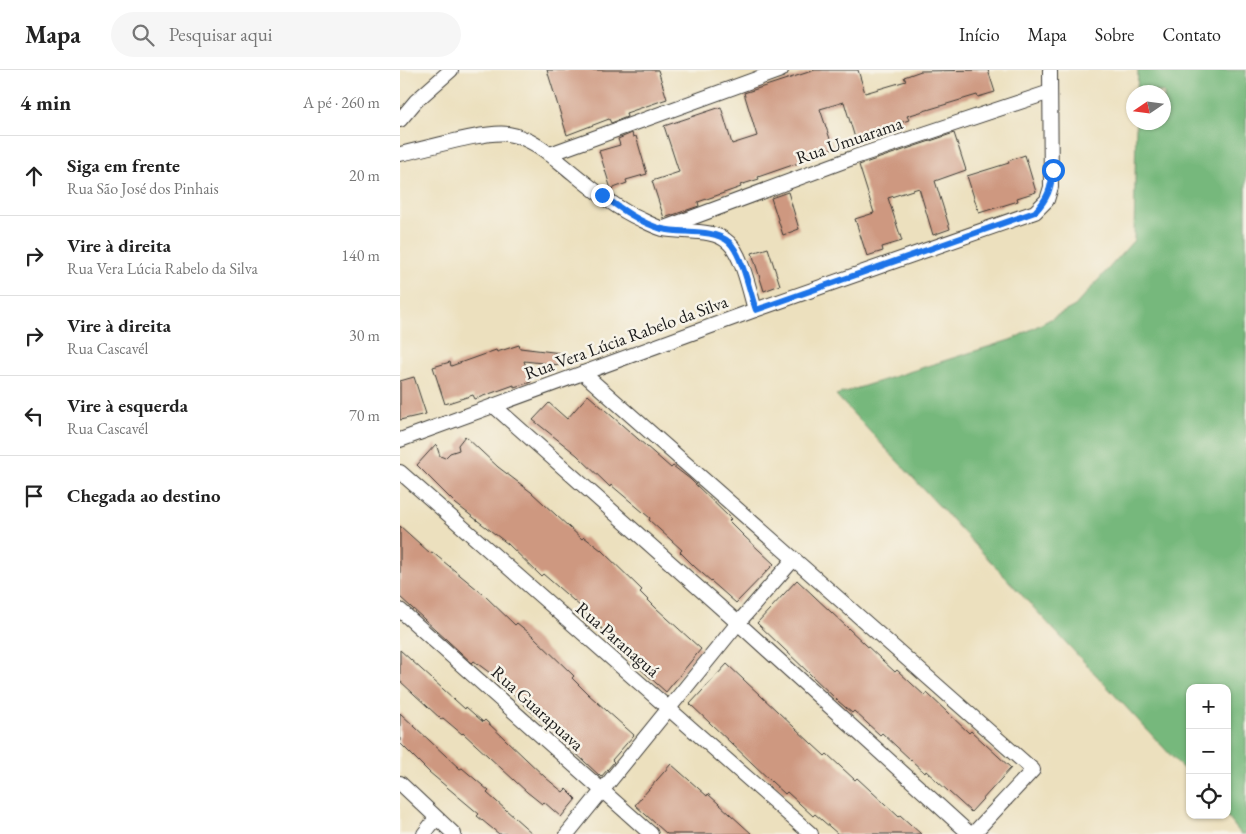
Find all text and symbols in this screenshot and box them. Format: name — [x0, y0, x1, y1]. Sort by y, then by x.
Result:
search box — [111, 12, 461, 57]
text: Mapa — [25, 19, 81, 50]
icon: search — [129, 21, 157, 49]
text: Pesquisar aqui — [169, 22, 272, 47]
text: Início — [959, 23, 1000, 46]
text: Mapa — [1028, 23, 1067, 46]
text: Sobre — [1095, 23, 1134, 46]
text: Contato — [1162, 23, 1221, 46]
north arrow — [1126, 85, 1171, 130]
text: 4 min — [20, 89, 71, 116]
text: A pé · 260 m — [303, 92, 380, 113]
street label: Rua Umuarama — [793, 111, 906, 169]
text: Siga em frente — [67, 153, 180, 178]
route start — [1042, 159, 1065, 182]
icon: ahead — [20, 162, 48, 190]
text: 20 m — [349, 165, 380, 186]
text: Rua São José dos Pinhais — [67, 178, 219, 199]
route end — [591, 184, 614, 207]
text: Vire à direita — [67, 233, 171, 258]
icon: right — [20, 242, 48, 270]
text: 140 m — [341, 245, 380, 266]
text: Rua Vera Lúcia Rabelo da Silva — [67, 258, 258, 279]
street label: Rua Vera Lúcia Rabelo da Silva — [521, 289, 732, 385]
text: Vire à direita — [67, 313, 171, 338]
icon: right — [20, 322, 48, 350]
text: 30 m — [349, 325, 380, 346]
text: Rua Cascavél — [67, 338, 148, 359]
text: Vire à esquerda — [67, 393, 188, 418]
icon: left — [20, 402, 48, 430]
text: 70 m — [349, 405, 380, 426]
text: Rua Cascavél — [67, 418, 148, 439]
icon: arrive — [20, 482, 48, 510]
text: Chegada ao destino — [67, 483, 221, 508]
street label: Rua Paranaguá — [571, 596, 665, 682]
street label: Rua Guarapuava — [487, 660, 590, 756]
map controls — [1186, 684, 1231, 819]
button: + — [1186, 684, 1231, 729]
button: − — [1186, 729, 1231, 774]
button: locate — [1186, 774, 1231, 819]

